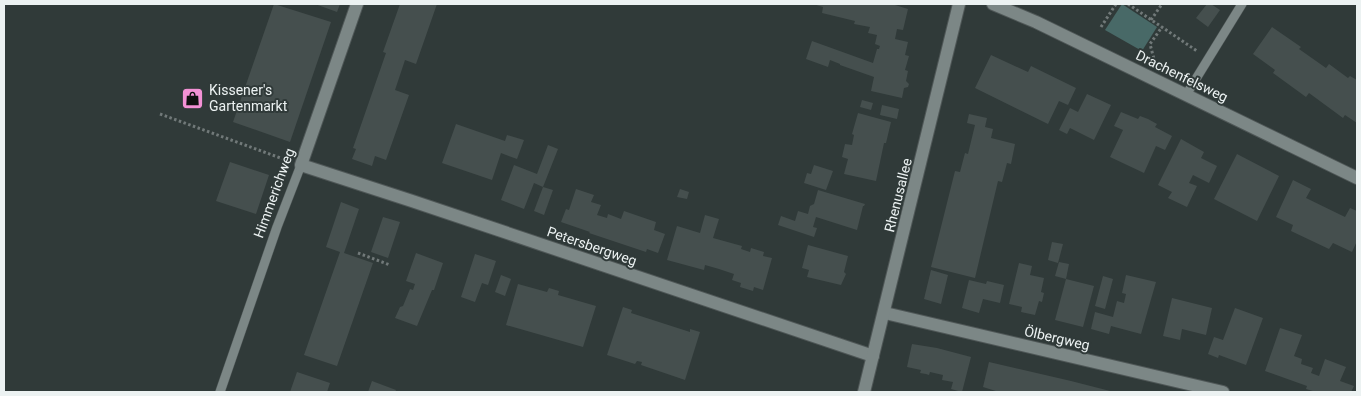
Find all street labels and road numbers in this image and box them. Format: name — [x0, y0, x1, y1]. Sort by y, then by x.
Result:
street label: Drachenfelsweg — [1134, 47, 1230, 105]
street label: Himmerichweg — [250, 146, 298, 240]
street label: Rhenusallee — [881, 156, 915, 234]
street label: Petersbergweg — [545, 223, 639, 269]
street label: Ölbergweg — [1023, 323, 1091, 353]

